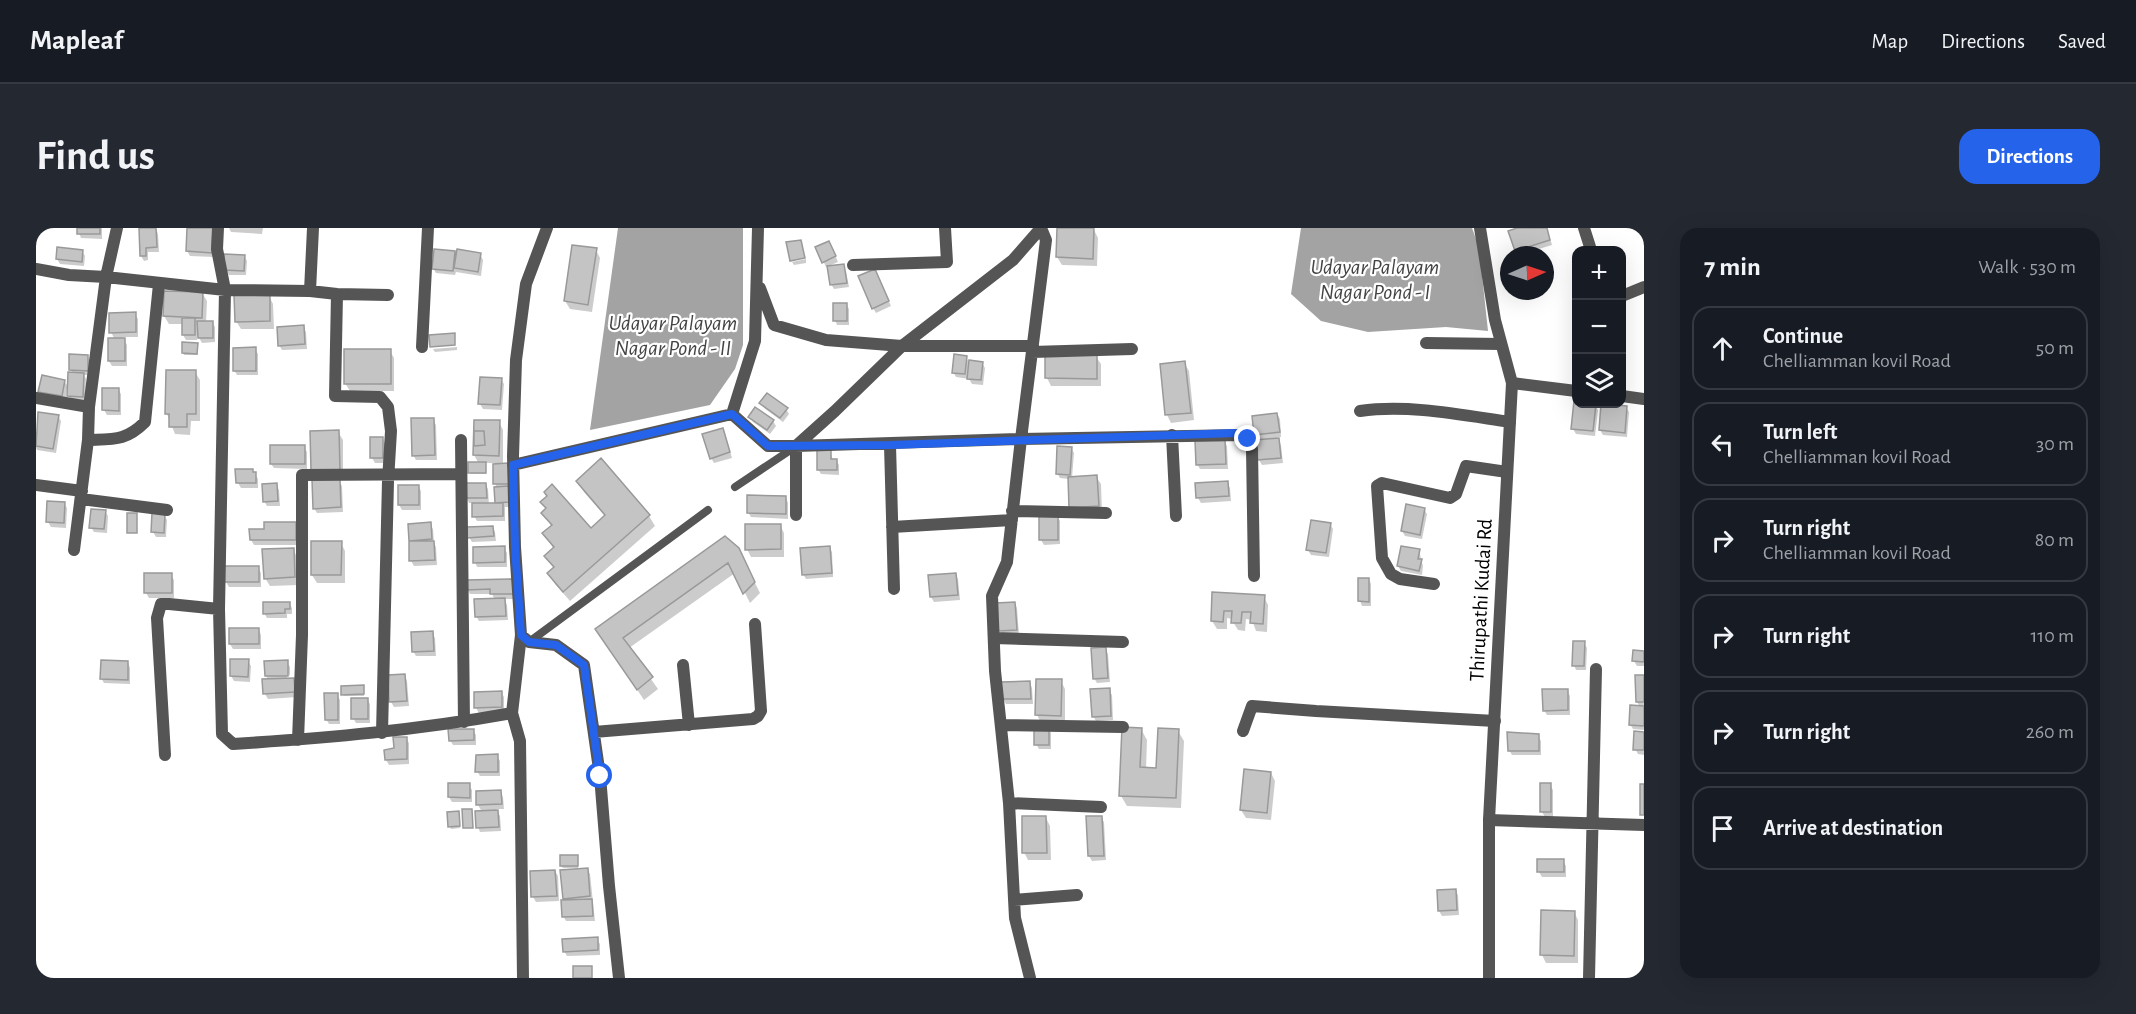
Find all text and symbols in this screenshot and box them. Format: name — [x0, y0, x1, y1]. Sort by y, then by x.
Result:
text: Mapleaf — [30, 27, 123, 55]
text: Map — [1872, 31, 1908, 52]
text: Directions — [1941, 31, 2025, 52]
text: Saved — [2058, 31, 2106, 52]
button: Directions — [1959, 129, 2100, 184]
text: Find us — [36, 135, 155, 177]
north arrow — [1500, 246, 1554, 300]
map controls — [1572, 246, 1626, 408]
button: + — [1572, 246, 1626, 300]
text: 7 min — [1704, 254, 1761, 280]
water label: Udayar Palayam Nagar Pond - I — [1311, 256, 1439, 303]
text: Walk · 530 m — [1978, 257, 2076, 277]
button: − — [1572, 300, 1626, 354]
water label: Udayar Palayam Nagar Pond - II — [609, 312, 737, 359]
text: Continue — [1763, 325, 1843, 347]
icon: ahead — [1706, 332, 1739, 365]
text: 50 m — [2036, 338, 2074, 358]
text: Chelliamman kovil Road — [1763, 351, 1951, 371]
button: layers — [1572, 354, 1626, 408]
text: Turn left — [1763, 421, 1837, 443]
route end — [1234, 425, 1260, 451]
icon: left — [1706, 428, 1739, 461]
text: 30 m — [2036, 434, 2074, 454]
text: Chelliamman kovil Road — [1763, 447, 1951, 467]
text: Turn right — [1763, 517, 1850, 539]
street label: Thirupathi Kudai Rd — [1466, 518, 1496, 682]
icon: right — [1706, 524, 1739, 557]
text: 80 m — [2035, 530, 2074, 550]
text: Chelliamman kovil Road — [1763, 543, 1951, 563]
icon: right — [1706, 620, 1739, 653]
text: Turn right — [1763, 625, 1850, 647]
text: 110 m — [2030, 626, 2074, 646]
icon: right — [1706, 716, 1739, 749]
text: Turn right — [1763, 721, 1850, 743]
text: 260 m — [2026, 722, 2074, 742]
route start — [586, 762, 612, 788]
icon: arrive — [1706, 812, 1739, 845]
text: Arrive at destination — [1763, 817, 1943, 839]

